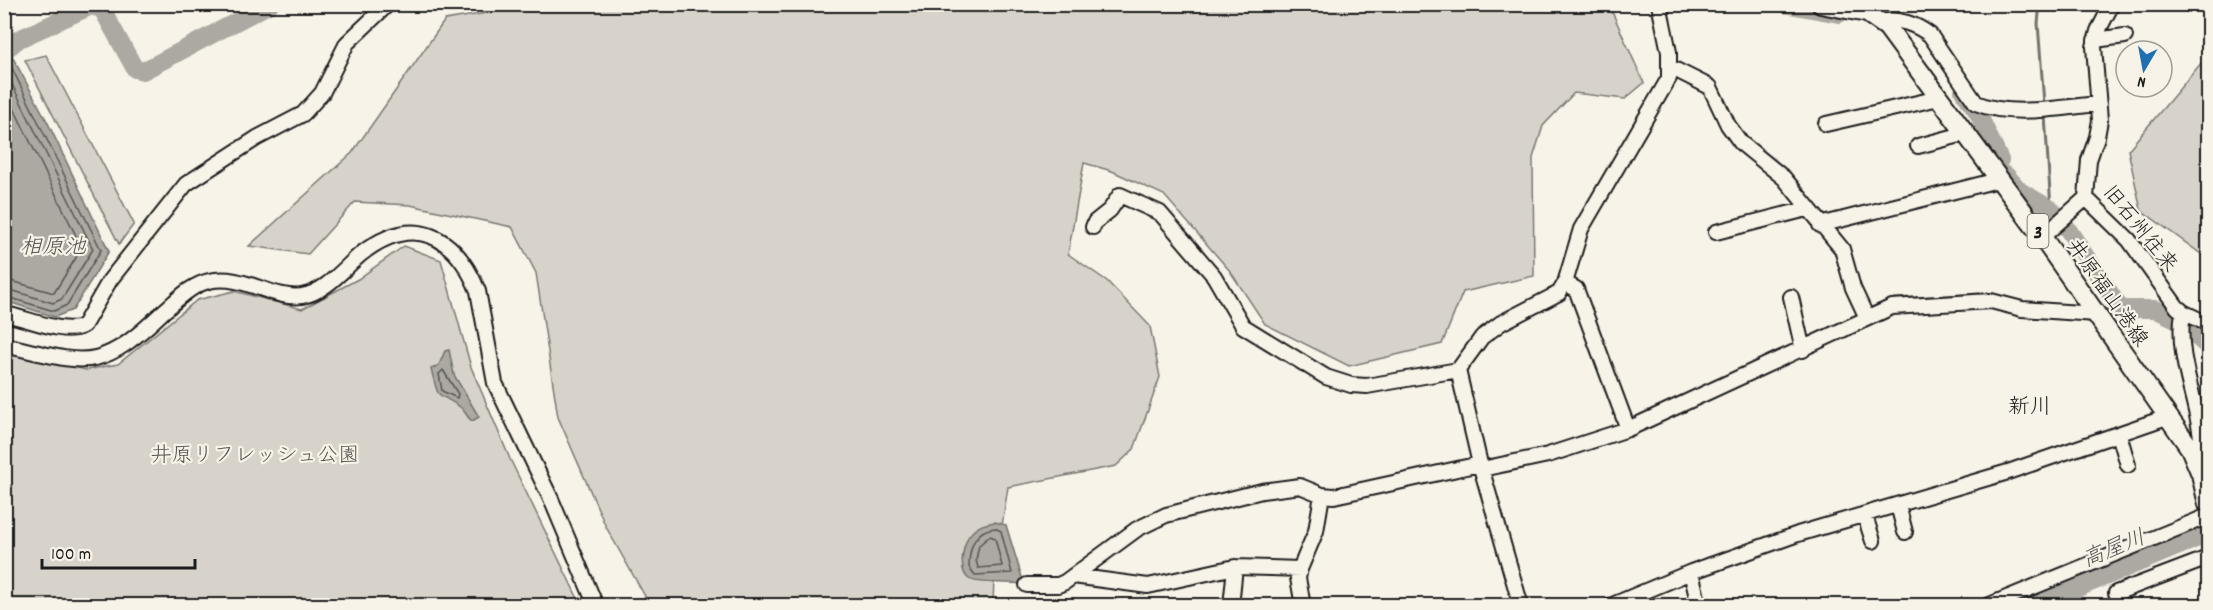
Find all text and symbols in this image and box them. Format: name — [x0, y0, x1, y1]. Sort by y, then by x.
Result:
north arrow — [2114, 39, 2174, 99]
text: N — [2136, 69, 2148, 93]
street label: 旧石州往来 — [2094, 180, 2183, 280]
road number: 3 — [2028, 214, 2048, 248]
water label: 相原池 — [20, 233, 87, 264]
street label: 井原福山港線 — [2057, 234, 2154, 354]
district label: 新川 — [2008, 393, 2052, 424]
park label: 井原リフレッシュ公園 — [151, 442, 359, 472]
water label: 高屋川 — [2078, 524, 2151, 577]
scale bar — [42, 532, 195, 570]
text: 100 m — [51, 543, 91, 568]

